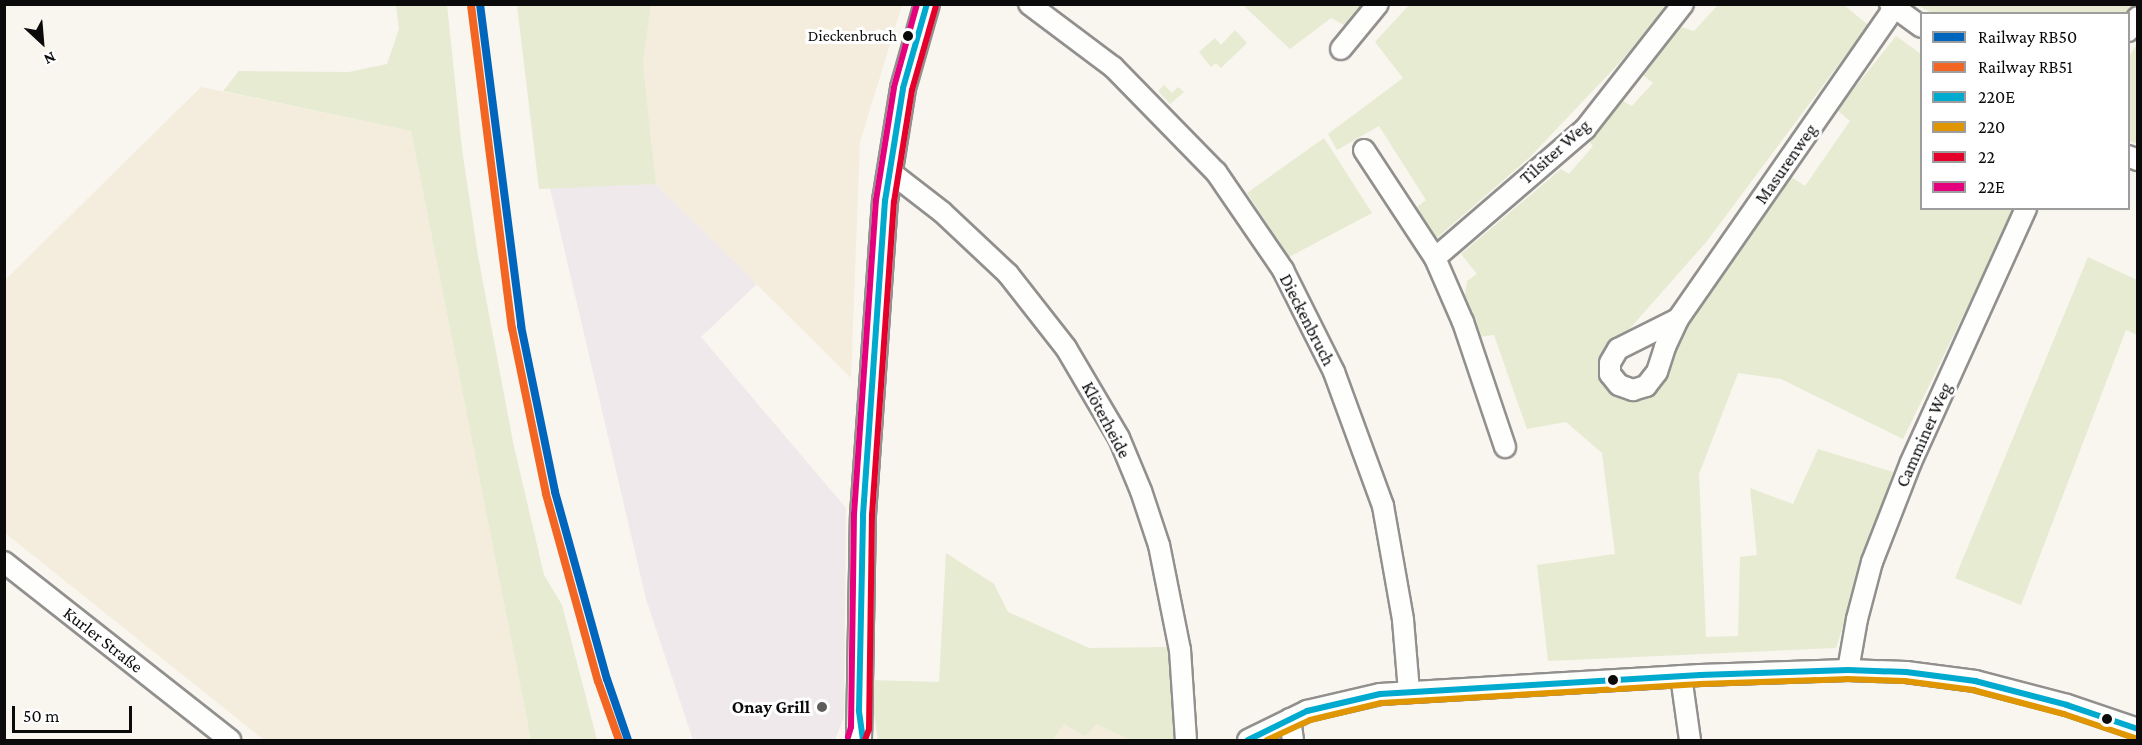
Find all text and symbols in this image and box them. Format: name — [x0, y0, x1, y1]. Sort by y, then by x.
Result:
north arrow — [12, 12, 72, 72]
legend — [1920, 12, 2130, 210]
place label: Dieckenbruch — [808, 26, 897, 46]
text: Railway RB50 — [1978, 27, 2077, 47]
marker: Dieckenbruch — [902, 30, 914, 42]
text: N — [41, 49, 59, 69]
text: Railway RB51 — [1978, 57, 2073, 77]
text: 220E — [1978, 87, 2015, 107]
street label: Tilsiter Weg — [1515, 115, 1595, 189]
text: 220 — [1978, 117, 2005, 137]
street label: Masurenweg — [1750, 120, 1822, 208]
text: 22 — [1978, 147, 1995, 167]
text: 22E — [1978, 177, 2005, 197]
street label: Dieckenbruch — [1275, 270, 1339, 370]
street label: Klöterheide — [1077, 378, 1135, 462]
street label: Camminer Weg — [1891, 379, 1957, 491]
street label: Kurler Straße — [59, 602, 147, 678]
unlabelled marker — [1607, 674, 1619, 686]
scale bar — [15, 694, 135, 732]
place label: Onay Grill — [732, 696, 810, 718]
marker: Onay Grill — [815, 700, 829, 714]
text: 50 m — [23, 706, 60, 726]
unlabelled marker — [2101, 713, 2113, 725]

